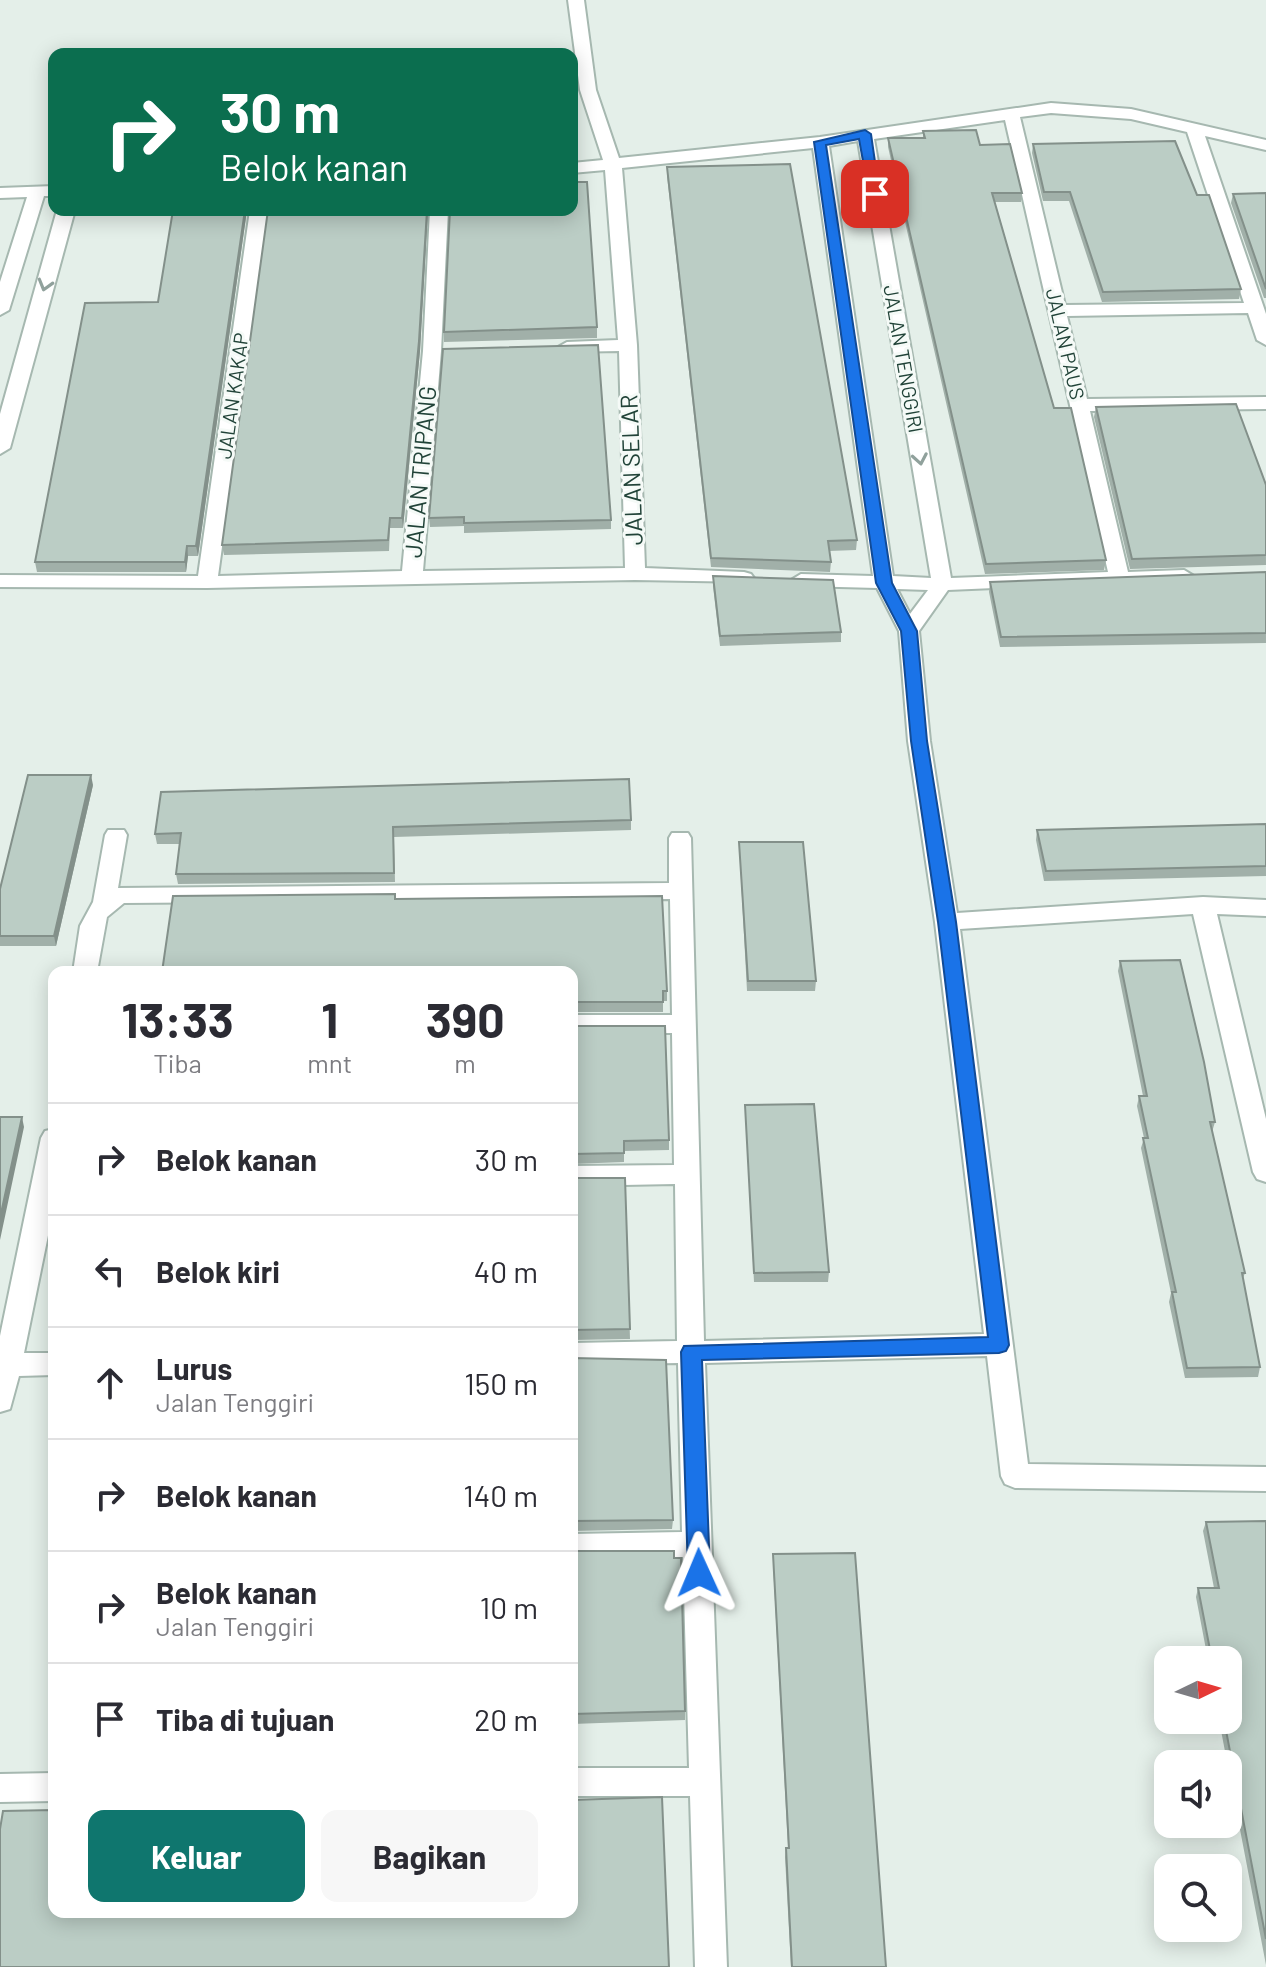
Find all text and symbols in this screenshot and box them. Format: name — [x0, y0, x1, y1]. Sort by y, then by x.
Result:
text: 30 m — [220, 77, 340, 144]
icon: right — [88, 80, 192, 184]
text: Belok kanan — [220, 145, 408, 188]
pin — [841, 160, 909, 228]
icon: arrive — [853, 172, 897, 216]
one-way arrow — [38, 278, 55, 292]
street label: JALAN TENGGIRI — [879, 283, 929, 435]
street label: JALAN PAUS — [1042, 286, 1090, 402]
street label: JALAN KAKAP — [211, 331, 253, 460]
street label: JALAN TRIPANG — [398, 385, 441, 559]
street label: JALAN SELAR — [613, 394, 648, 546]
one-way arrow — [911, 453, 928, 466]
text: 13:33 — [122, 990, 234, 1048]
text: 1 — [321, 990, 338, 1048]
text: 390 — [426, 990, 505, 1048]
text: Tiba — [153, 1047, 202, 1078]
text: mnt — [307, 1047, 352, 1078]
text: m — [454, 1047, 476, 1078]
icon: right — [88, 1137, 132, 1181]
text: Belok kanan — [156, 1141, 317, 1177]
text: 30 m — [475, 1141, 538, 1177]
icon: left — [88, 1249, 132, 1293]
text: Belok kiri — [156, 1253, 280, 1289]
text: 40 m — [474, 1253, 538, 1289]
text: Lurus — [156, 1350, 232, 1386]
icon: ahead — [88, 1361, 132, 1405]
text: 150 m — [464, 1365, 538, 1401]
text: Jalan Tenggiri — [156, 1386, 314, 1417]
icon: right — [88, 1473, 132, 1517]
text: Belok kanan — [156, 1477, 317, 1513]
text: 140 m — [463, 1477, 538, 1513]
position arrow — [657, 1531, 741, 1615]
text: Belok kanan — [156, 1574, 317, 1610]
icon: right — [88, 1585, 132, 1629]
text: 10 m — [480, 1589, 538, 1625]
text: Jalan Tenggiri — [156, 1610, 314, 1641]
north arrow — [1154, 1646, 1242, 1734]
map controls — [1154, 1646, 1242, 1942]
icon: arrive — [88, 1697, 132, 1741]
text: Tiba di tujuan — [156, 1701, 334, 1737]
text: 20 m — [474, 1701, 538, 1737]
button: sound — [1154, 1750, 1242, 1838]
button: Keluar — [88, 1810, 305, 1902]
button: Bagikan — [321, 1810, 538, 1902]
button: search — [1154, 1854, 1242, 1942]

